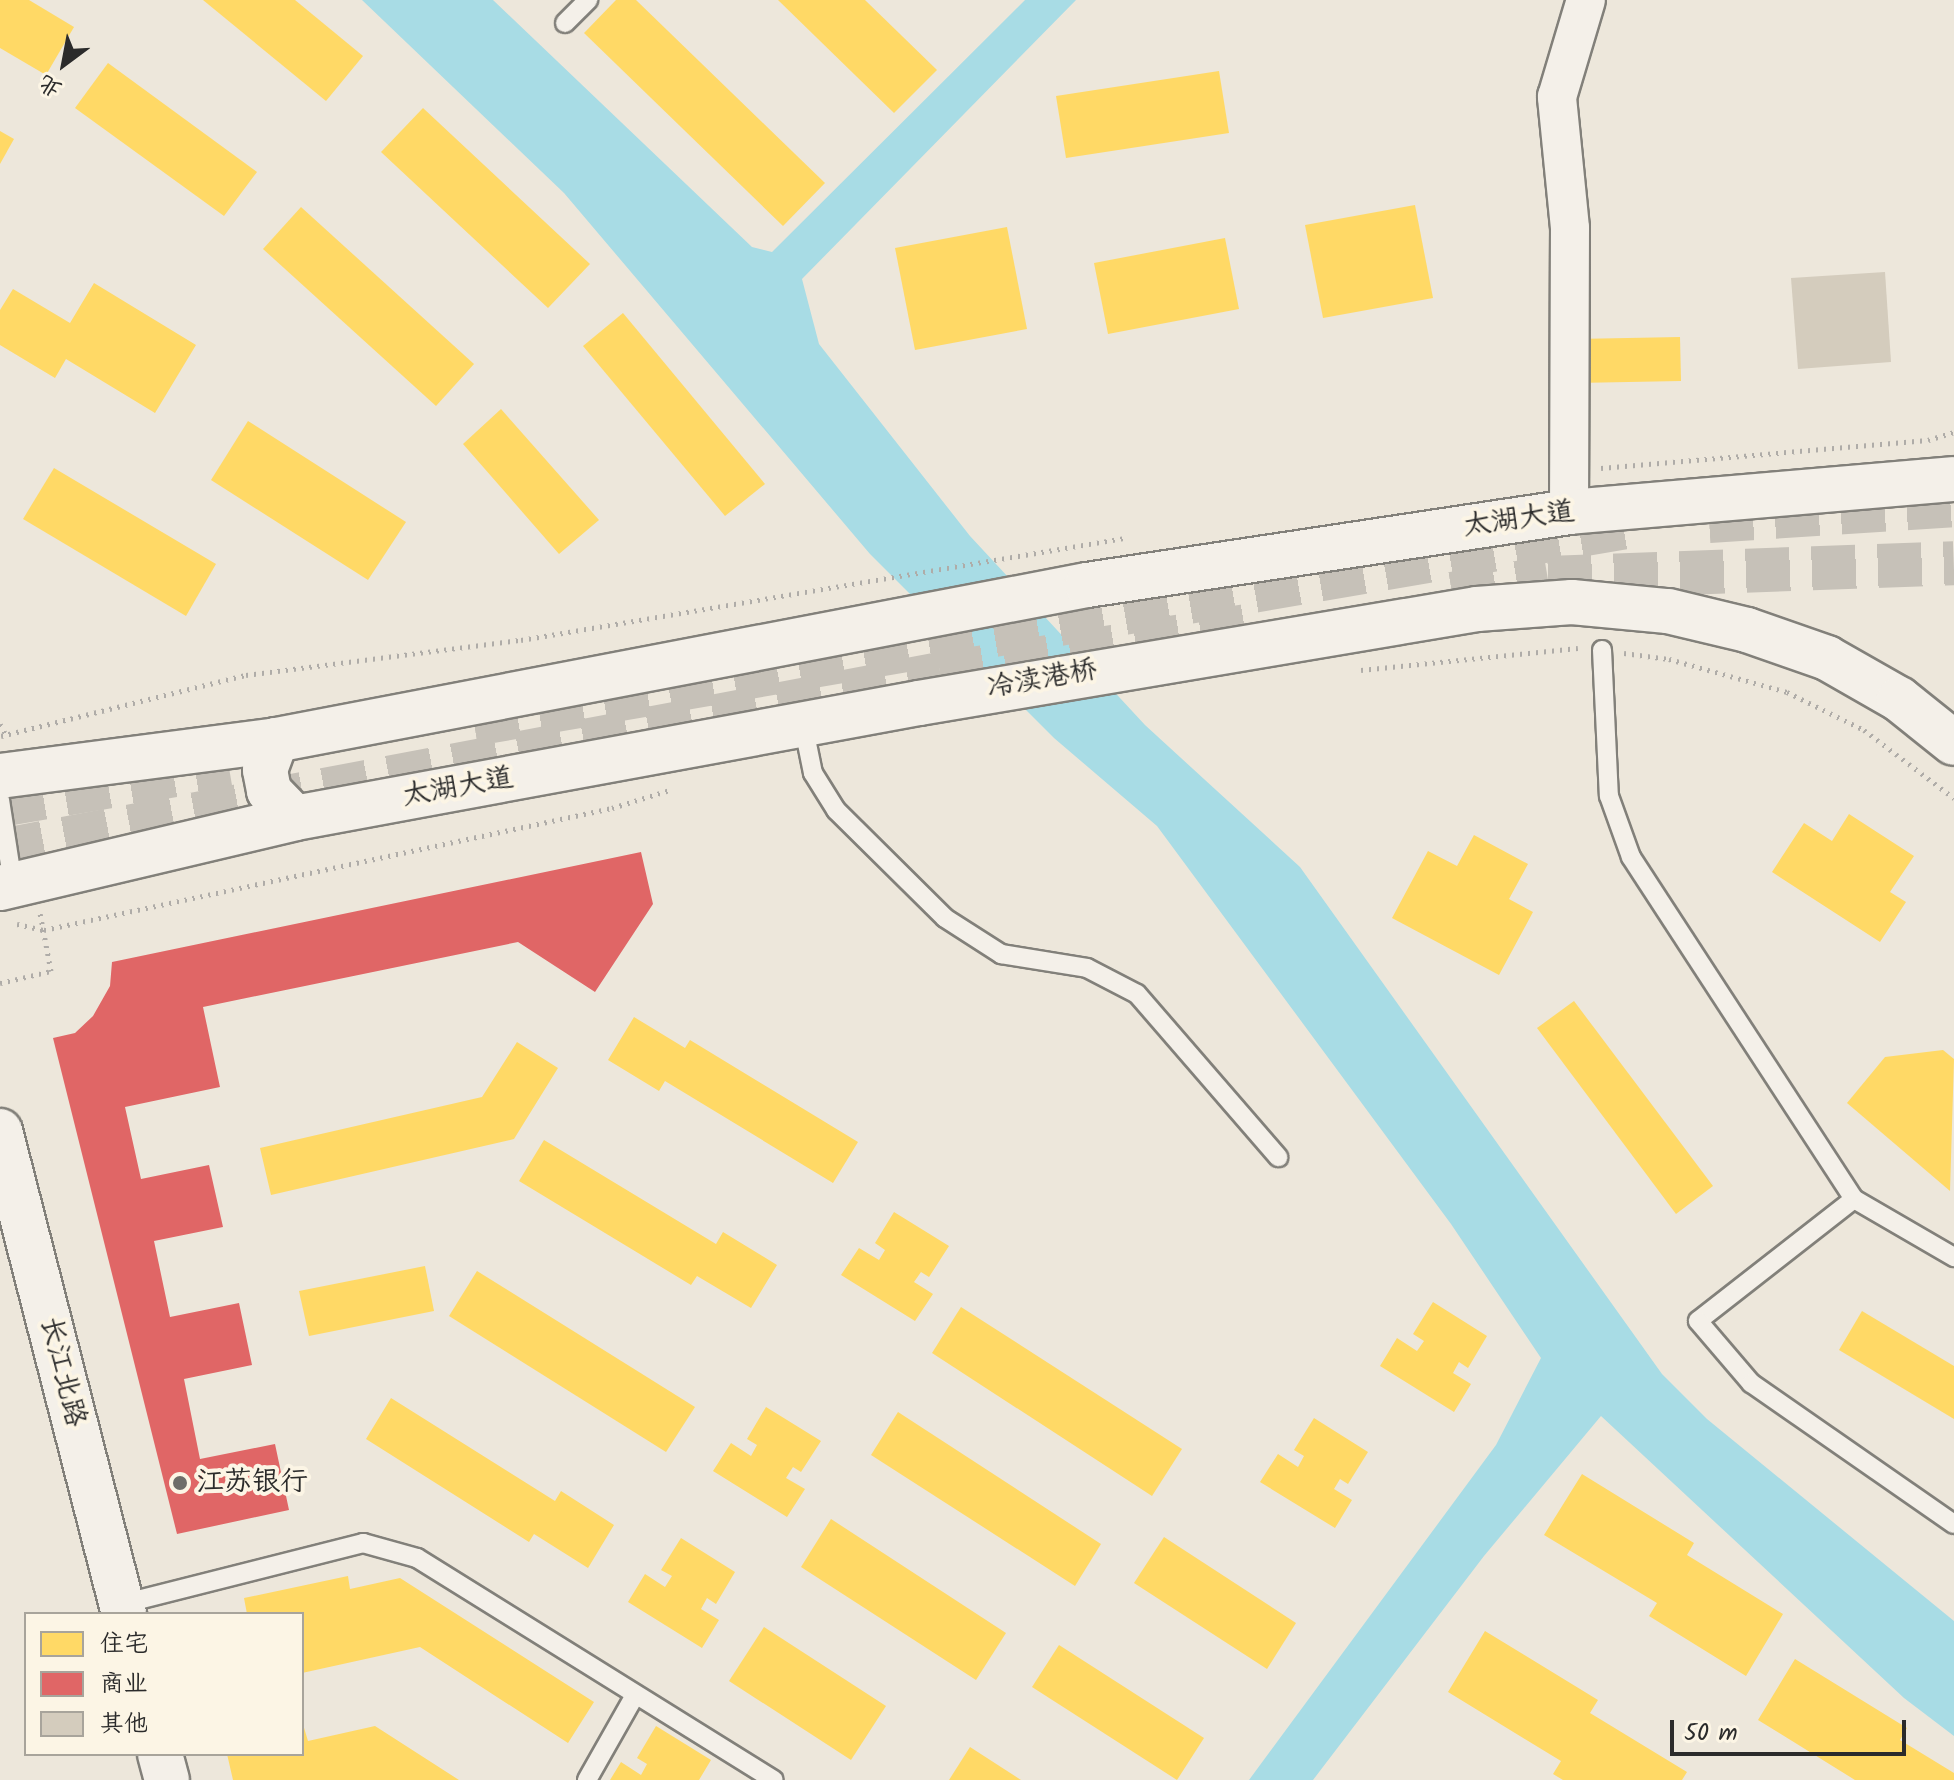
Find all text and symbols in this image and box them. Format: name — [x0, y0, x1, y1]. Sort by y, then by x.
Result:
north arrow — [24, 24, 104, 104]
text: 北 — [32, 64, 70, 105]
street label: 太湖大道 — [1461, 496, 1577, 544]
street label: 冷渎港桥 — [984, 654, 1100, 706]
street label: 太湖大道 — [400, 762, 516, 814]
street label: 长江北路 — [32, 1314, 92, 1430]
place label: 江苏银行 — [196, 1466, 308, 1500]
marker: 江苏银行 — [171, 1474, 189, 1492]
legend — [24, 1612, 304, 1756]
text: 住宅 — [100, 1625, 148, 1664]
text: 商业 — [100, 1665, 148, 1704]
scale bar — [1674, 1704, 1910, 1754]
text: 其他 — [100, 1705, 148, 1744]
text: 50 m — [1684, 1714, 1738, 1753]

